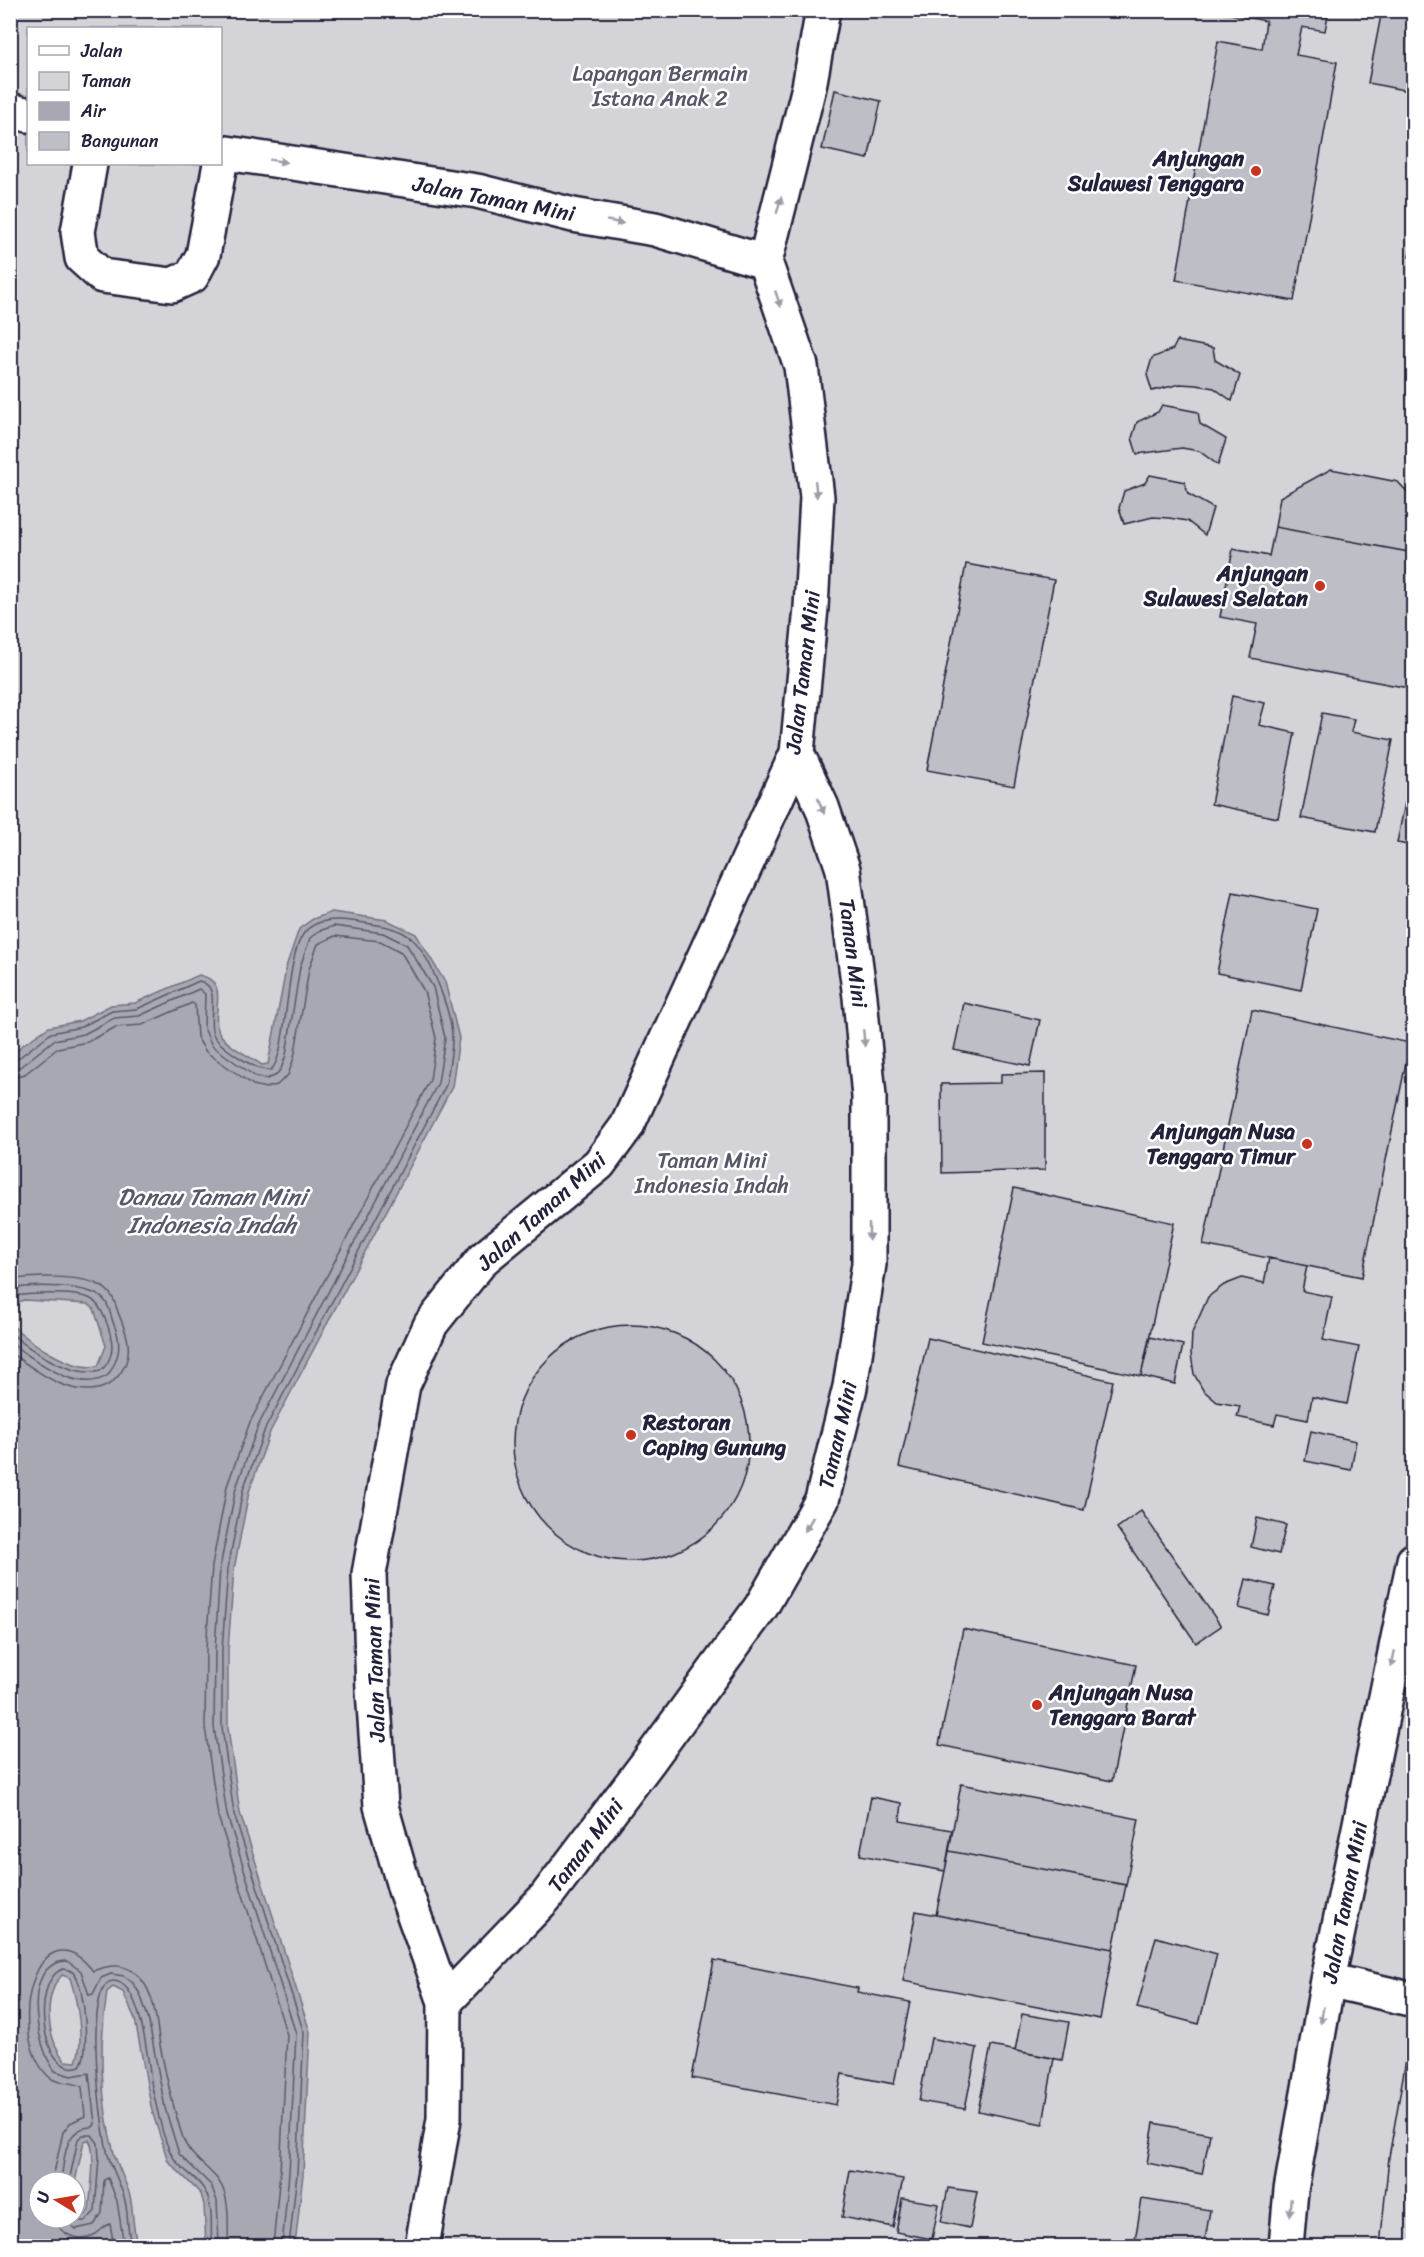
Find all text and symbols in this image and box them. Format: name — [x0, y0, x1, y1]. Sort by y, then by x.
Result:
legend — [27, 27, 222, 165]
text: Jalan — [80, 35, 123, 67]
park label: Lapangan Bermain Istana Anak 2 — [572, 54, 748, 118]
text: Taman — [81, 65, 131, 97]
text: Air — [80, 95, 107, 127]
text: Bangunan — [81, 125, 159, 157]
place label: Anjungan Sulawesi Tenggara — [1067, 139, 1244, 203]
one-way arrow — [269, 156, 288, 165]
street label: Jalan Taman Mini — [409, 163, 579, 233]
marker: Anjungan Sulawesi Tenggara — [1249, 164, 1263, 178]
one-way arrow — [775, 196, 785, 214]
one-way arrow — [605, 218, 624, 227]
one-way arrow — [773, 290, 783, 308]
one-way arrow — [811, 480, 821, 499]
place label: Anjungan Sulawesi Selatan — [1142, 554, 1308, 618]
marker: Anjungan Sulawesi Selatan — [1313, 579, 1327, 593]
street label: Jalan Taman Mini — [773, 587, 832, 757]
one-way arrow — [816, 797, 826, 815]
street label: Taman Mini — [827, 896, 880, 1011]
one-way arrow — [859, 1028, 869, 1047]
place label: Anjungan Nusa Tenggara Timur — [1147, 1112, 1297, 1176]
marker: Anjungan Nusa Tenggara Timur — [1300, 1137, 1314, 1151]
street label: Jalan Taman Mini — [466, 1141, 616, 1282]
park label: Taman Mini Indonesia Indah — [634, 1141, 789, 1205]
water label: Danau Taman Mini Indonesia Indah — [118, 1176, 311, 1246]
one-way arrow — [864, 1223, 874, 1242]
street label: Taman Mini — [806, 1376, 869, 1493]
place label: Restoran Caping Gunung — [642, 1403, 786, 1467]
marker: Restoran Caping Gunung — [624, 1428, 638, 1442]
one-way arrow — [803, 1516, 814, 1532]
street label: Jalan Taman Mini — [352, 1576, 397, 1744]
one-way arrow — [1388, 1650, 1398, 1668]
place label: Anjungan Nusa Tenggara Barat — [1048, 1673, 1196, 1737]
marker: Anjungan Nusa Tenggara Barat — [1030, 1698, 1044, 1712]
street label: Taman Mini — [537, 1789, 635, 1901]
street label: Jalan Taman Mini — [1309, 1817, 1379, 1987]
one-way arrow — [1317, 2005, 1326, 2024]
north arrow — [27, 2170, 87, 2230]
text: U — [28, 2188, 58, 2205]
one-way arrow — [1285, 2198, 1295, 2217]

